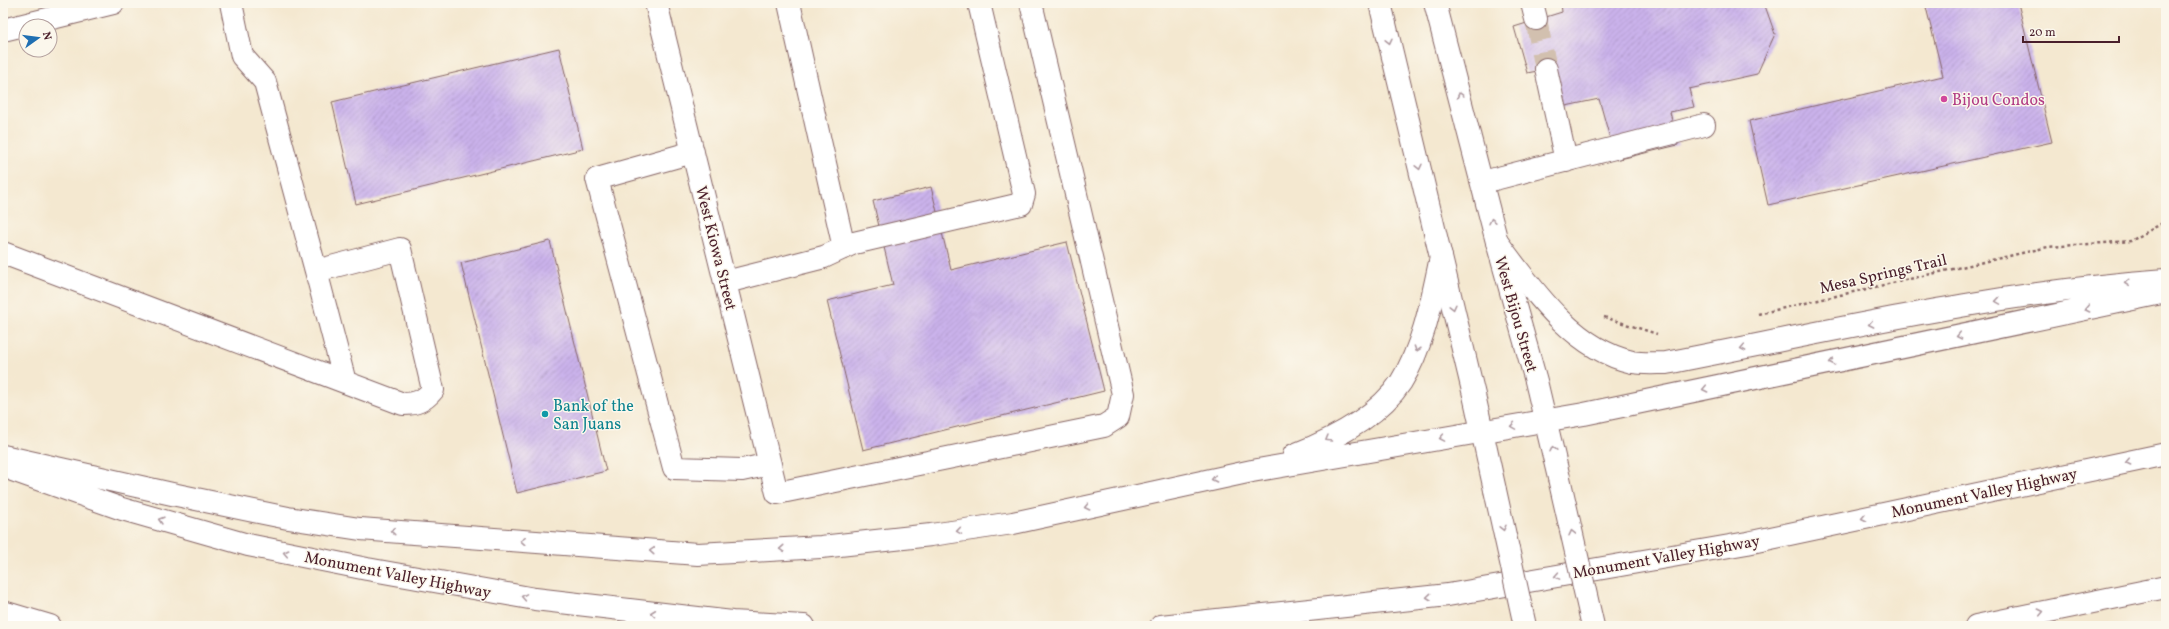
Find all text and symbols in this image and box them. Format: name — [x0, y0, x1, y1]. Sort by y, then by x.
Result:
north arrow — [18, 18, 58, 58]
scale bar — [2023, 18, 2119, 44]
text: 20 m — [2029, 25, 2056, 41]
text: N — [38, 30, 54, 42]
one-way arrow — [1385, 38, 1393, 44]
place label: Bijou Condos — [1952, 90, 2045, 112]
one-way arrow — [1456, 92, 1465, 99]
marker: Bijou Condos — [1939, 94, 1949, 104]
one-way arrow — [1415, 164, 1423, 171]
street label: West Kiowa Street — [689, 184, 741, 313]
one-way arrow — [1488, 218, 1496, 224]
street label: Mesa Springs Trail — [1818, 250, 1949, 300]
street label: West Bijou Street — [1488, 254, 1542, 376]
one-way arrow — [2124, 278, 2130, 287]
one-way arrow — [1995, 296, 2002, 305]
one-way arrow — [1449, 304, 1457, 311]
one-way arrow — [2084, 304, 2090, 312]
one-way arrow — [1867, 319, 1874, 327]
one-way arrow — [1956, 331, 1963, 339]
one-way arrow — [1740, 344, 1746, 352]
one-way arrow — [1413, 346, 1421, 353]
one-way arrow — [1829, 358, 1835, 366]
one-way arrow — [1702, 384, 1708, 392]
place label: Bank of the San Juans — [553, 396, 634, 436]
marker: Bank of the San Juans — [540, 409, 550, 419]
one-way arrow — [1510, 421, 1516, 430]
one-way arrow — [1439, 433, 1445, 442]
one-way arrow — [1325, 435, 1332, 442]
one-way arrow — [1549, 446, 1557, 452]
one-way arrow — [2125, 457, 2131, 465]
street label: Monument Valley Highway — [1889, 463, 2080, 524]
one-way arrow — [1211, 475, 1217, 483]
one-way arrow — [1084, 502, 1090, 510]
one-way arrow — [1861, 513, 1867, 521]
one-way arrow — [157, 516, 164, 525]
one-way arrow — [1499, 525, 1507, 531]
one-way arrow — [956, 526, 962, 535]
one-way arrow — [390, 527, 396, 536]
one-way arrow — [1568, 530, 1577, 537]
street label: Monument Valley Highway — [1571, 531, 1762, 585]
one-way arrow — [520, 536, 526, 545]
one-way arrow — [779, 544, 785, 553]
one-way arrow — [649, 546, 655, 555]
street label: Monument Valley Highway — [302, 547, 493, 605]
one-way arrow — [283, 549, 290, 557]
one-way arrow — [1554, 571, 1560, 579]
one-way arrow — [1426, 592, 1432, 601]
one-way arrow — [521, 593, 527, 602]
one-way arrow — [650, 608, 656, 617]
one-way arrow — [2038, 609, 2045, 617]

